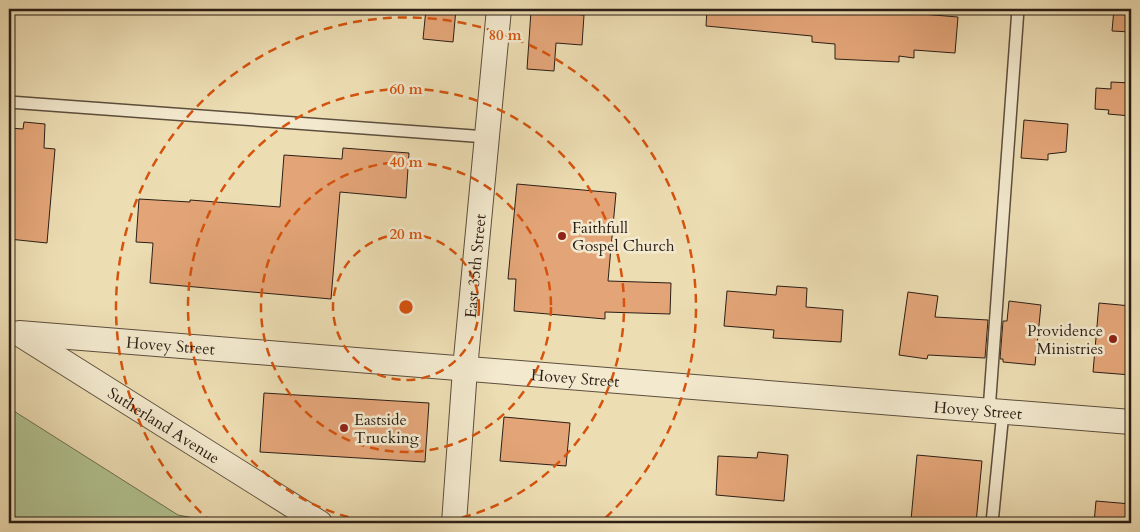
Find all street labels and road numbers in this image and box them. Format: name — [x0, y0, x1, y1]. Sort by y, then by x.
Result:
street label: East 35th Street — [460, 213, 492, 319]
street label: Hovey Street — [125, 332, 216, 361]
street label: Hovey Street — [530, 364, 620, 393]
street label: Sutherland Avenue — [103, 382, 224, 469]
street label: Hovey Street — [933, 396, 1023, 425]

